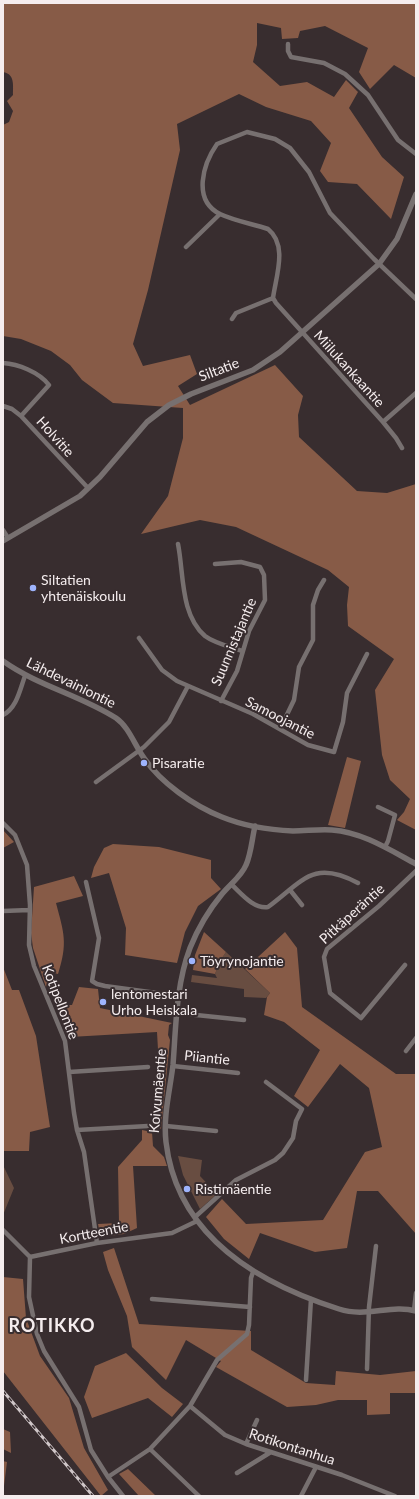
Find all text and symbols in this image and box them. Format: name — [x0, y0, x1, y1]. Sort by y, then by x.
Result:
street label: Miilukankaantie — [310, 327, 388, 411]
street label: Siltatie — [196, 355, 242, 385]
street label: Holvitie — [33, 413, 77, 461]
place label: Siltatien yhtenäiskoulu — [41, 572, 126, 604]
marker: Siltatien yhtenäiskoulu — [28, 583, 38, 593]
street label: Suunnistajantie — [208, 595, 260, 689]
street label: Lähdevainiontie — [24, 654, 118, 712]
street label: Samoojantie — [242, 693, 318, 743]
place label: Pisaratie — [152, 755, 205, 771]
marker: Pisaratie — [139, 758, 149, 768]
street label: Pitkäperäntie — [316, 880, 388, 948]
place label: Töyrynojantie — [200, 953, 284, 969]
marker: Töyrynojantie — [187, 956, 197, 966]
street label: Kotipellontie — [38, 962, 82, 1042]
place label: lentomestari Urho Heiskala — [111, 986, 197, 1018]
marker: lentomestari Urho Heiskala — [98, 997, 108, 1007]
street label: Piiantie — [183, 1047, 231, 1069]
street label: Koivumäentie — [146, 1048, 170, 1134]
place label: Ristimäentie — [195, 1181, 271, 1197]
marker: Ristimäentie — [182, 1184, 192, 1194]
street label: Kortteentie — [58, 1218, 130, 1248]
district label: ROTIKKO — [8, 1315, 96, 1337]
street label: Rotikontanhua — [247, 1425, 337, 1469]

